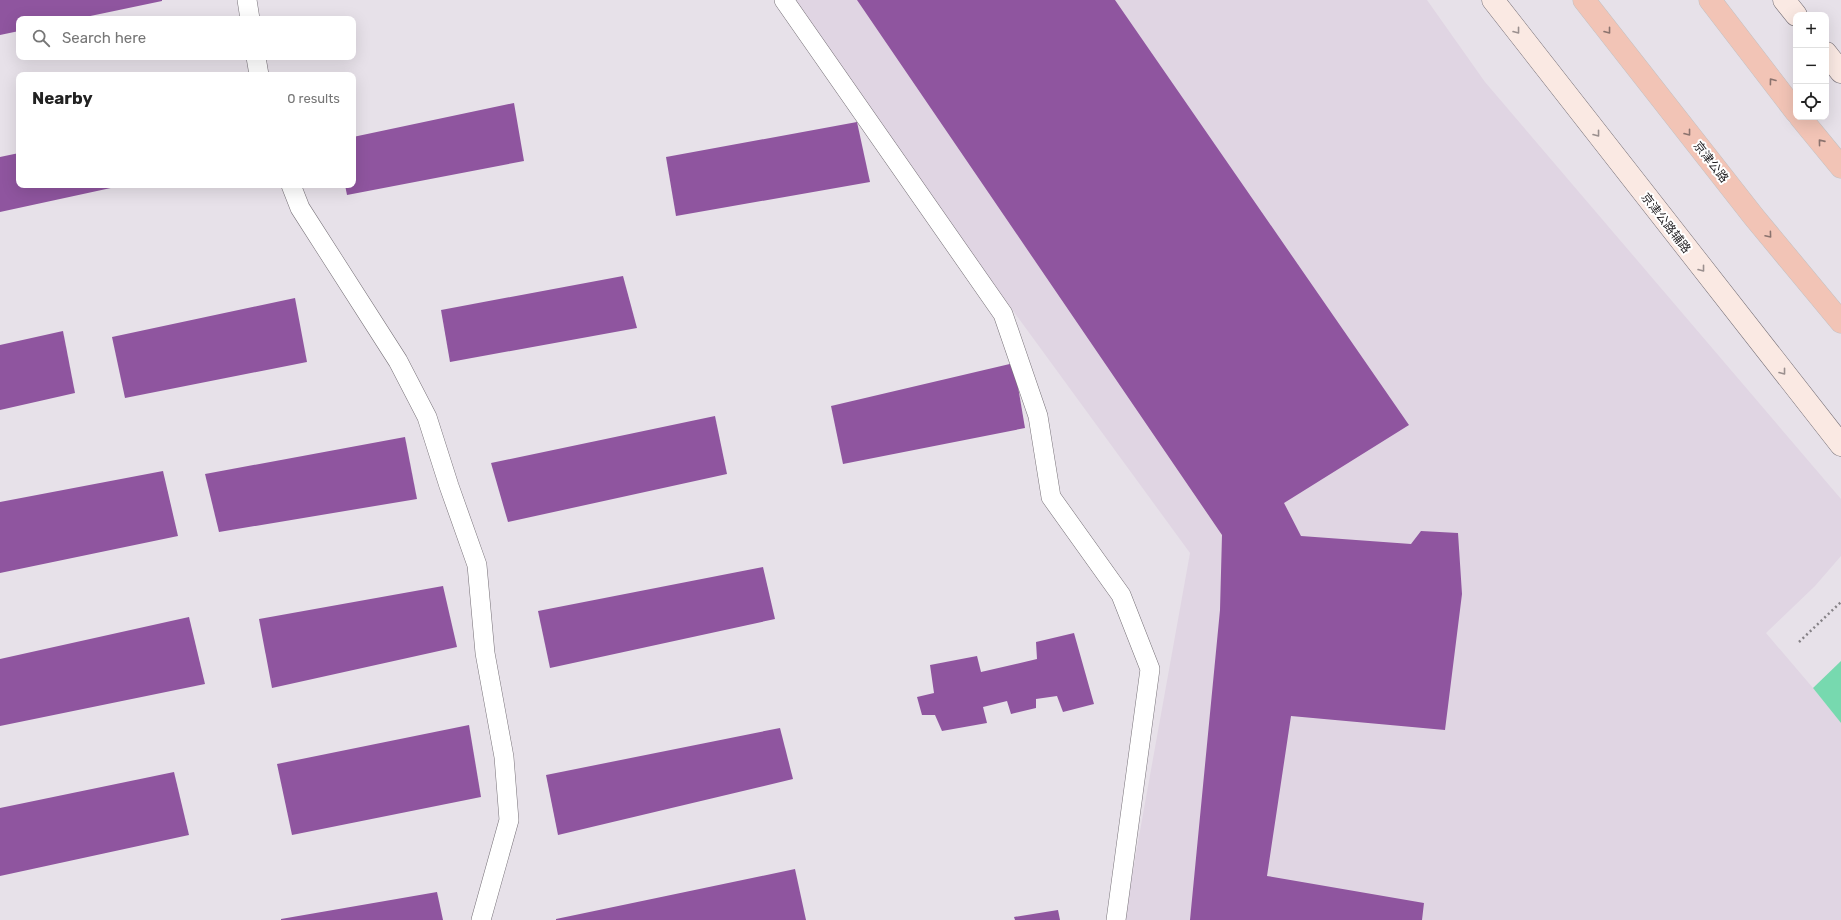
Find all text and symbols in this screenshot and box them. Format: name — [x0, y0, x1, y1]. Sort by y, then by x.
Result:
map controls — [1793, 12, 1829, 120]
button: + — [1793, 12, 1829, 48]
search box — [16, 16, 356, 60]
one-way arrow — [1512, 26, 1519, 33]
one-way arrow — [1603, 26, 1610, 33]
icon: search — [30, 27, 52, 49]
text: Search here — [62, 29, 146, 47]
button: − — [1793, 48, 1829, 84]
one-way arrow — [1769, 78, 1777, 85]
button: locate — [1793, 84, 1829, 120]
text: Nearby — [32, 88, 93, 108]
text: 0 results — [287, 91, 340, 106]
one-way arrow — [1592, 129, 1599, 136]
one-way arrow — [1683, 129, 1690, 136]
street label: 京津公路 — [1691, 139, 1731, 185]
one-way arrow — [1818, 139, 1825, 146]
street label: 京津公路辅路 — [1638, 190, 1694, 256]
one-way arrow — [1764, 230, 1771, 238]
one-way arrow — [1698, 265, 1705, 272]
one-way arrow — [1778, 367, 1785, 374]

